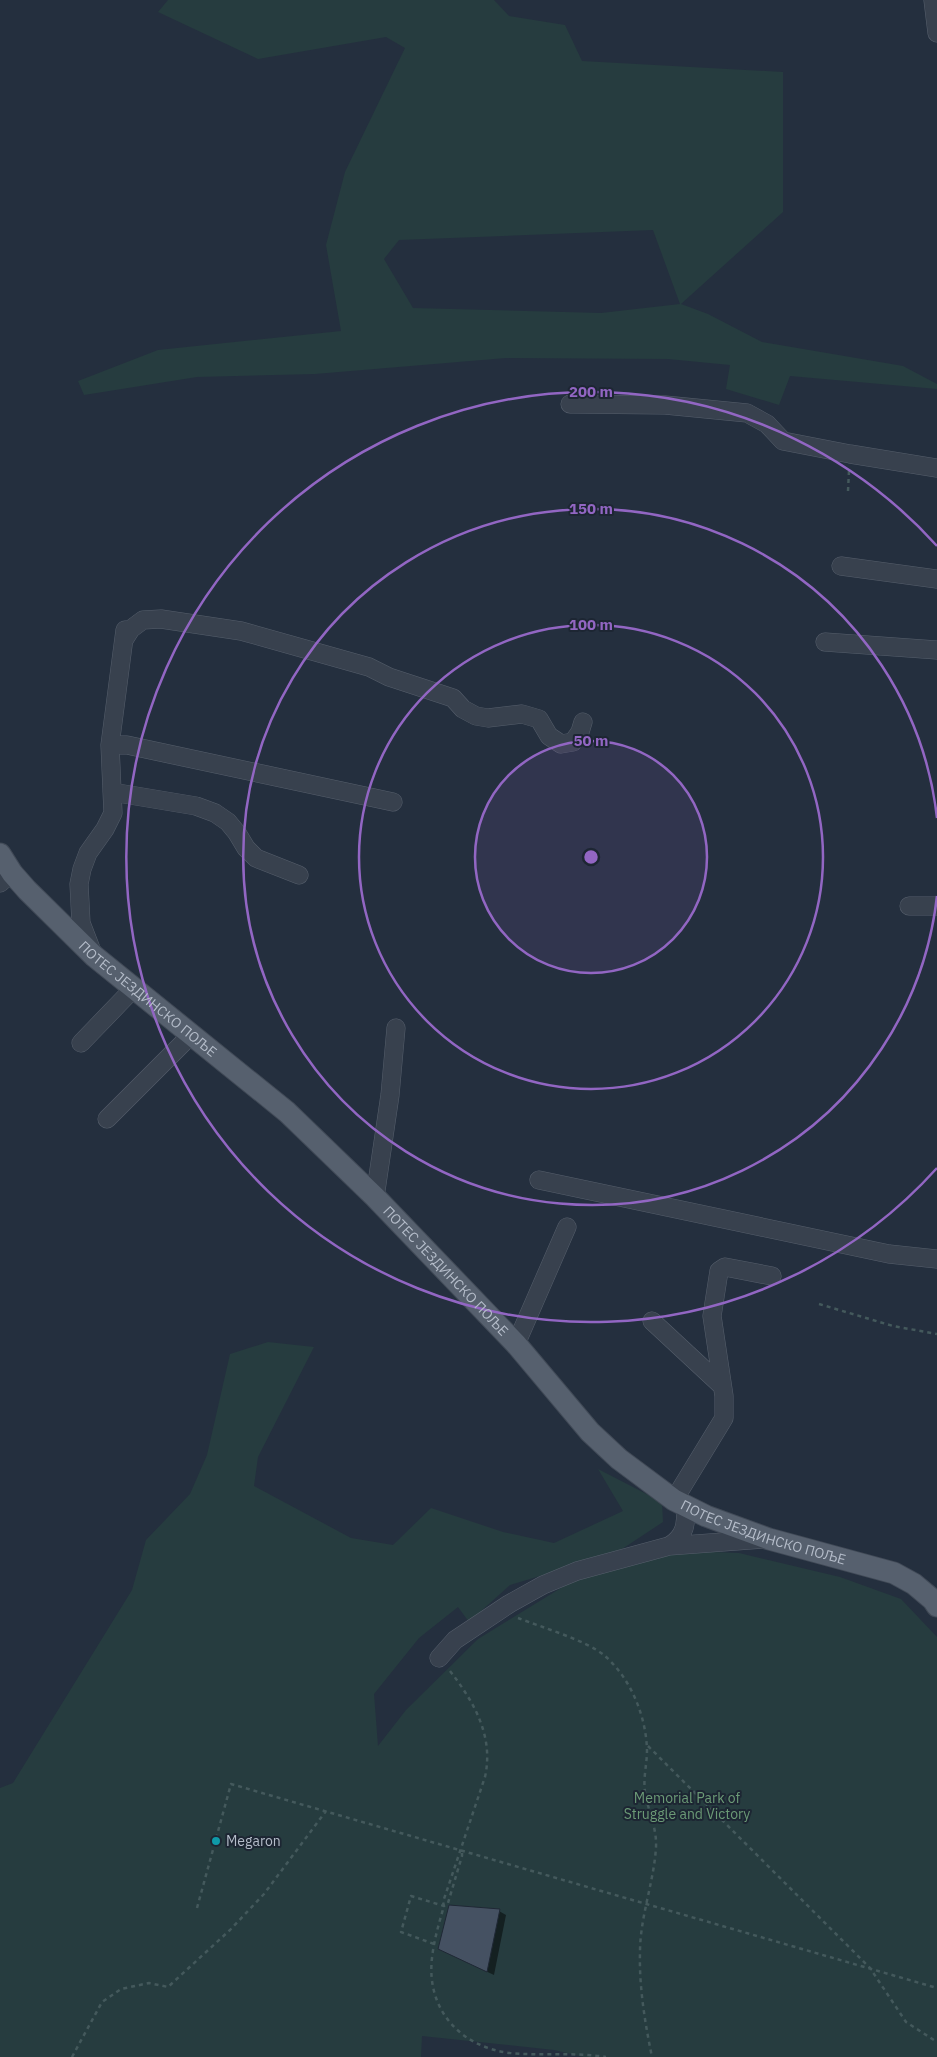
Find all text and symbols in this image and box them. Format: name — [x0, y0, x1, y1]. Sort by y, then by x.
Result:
text: 200 m — [569, 382, 613, 401]
text: 150 m — [569, 499, 613, 518]
text: 100 m — [569, 615, 613, 634]
text: 50 m — [574, 731, 608, 750]
centre of rings — [582, 848, 600, 866]
street label: ПОТЕС ЈЕЗДИНСКО ПОЉЕ — [75, 937, 221, 1061]
street label: ПОТЕС ЈЕЗДИНСКО ПОЉЕ — [379, 1202, 512, 1340]
street label: ПОТЕС ЈЕЗДИНСКО ПОЉЕ — [678, 1496, 848, 1569]
park label: Memorial Park of Struggle and Victory — [624, 1789, 750, 1823]
place label: Megaron — [226, 1832, 281, 1850]
marker: Megaron — [210, 1835, 222, 1847]

